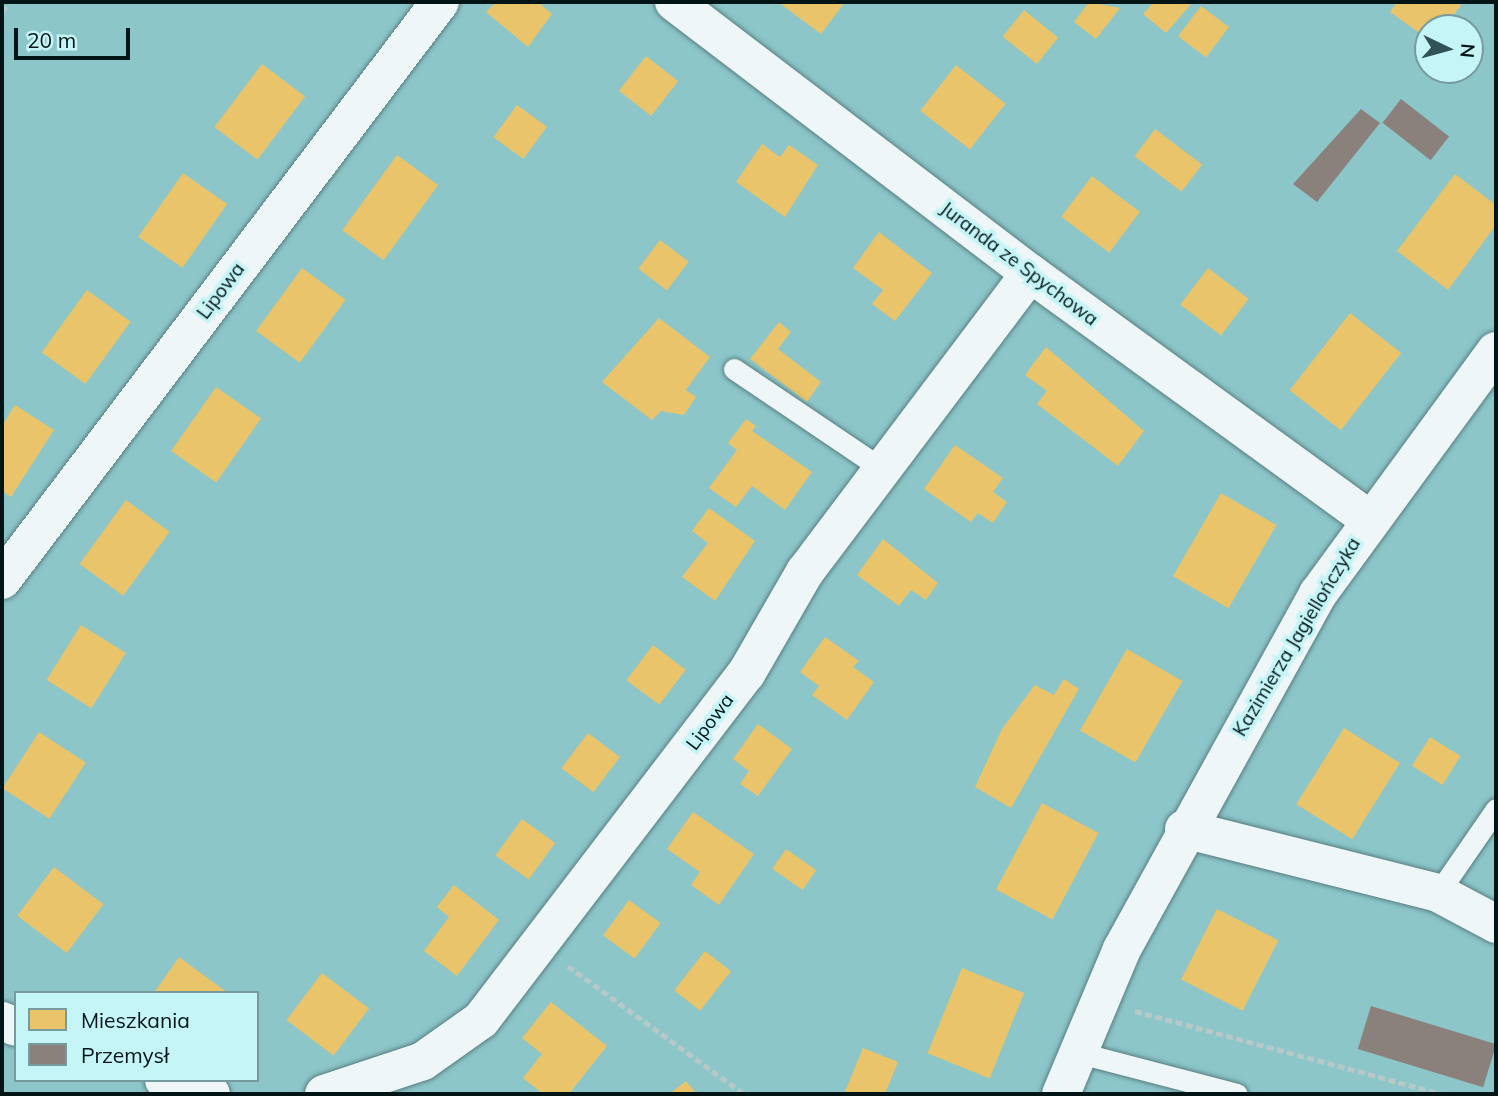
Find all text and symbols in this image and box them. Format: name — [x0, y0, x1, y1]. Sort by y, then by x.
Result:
scale bar — [18, 14, 133, 58]
north arrow — [1414, 14, 1484, 84]
text: 20 m — [27, 27, 76, 53]
text: N — [1455, 42, 1481, 59]
street label: Juranda ze Spychowa — [936, 197, 1102, 331]
street label: Lipowa — [192, 258, 250, 324]
street label: Kazimierza Jagiellończyka — [1229, 534, 1365, 740]
street label: Lipowa — [681, 689, 739, 755]
legend — [14, 991, 259, 1082]
text: Mieszkania — [81, 1007, 190, 1033]
text: Przemysł — [81, 1042, 169, 1068]

